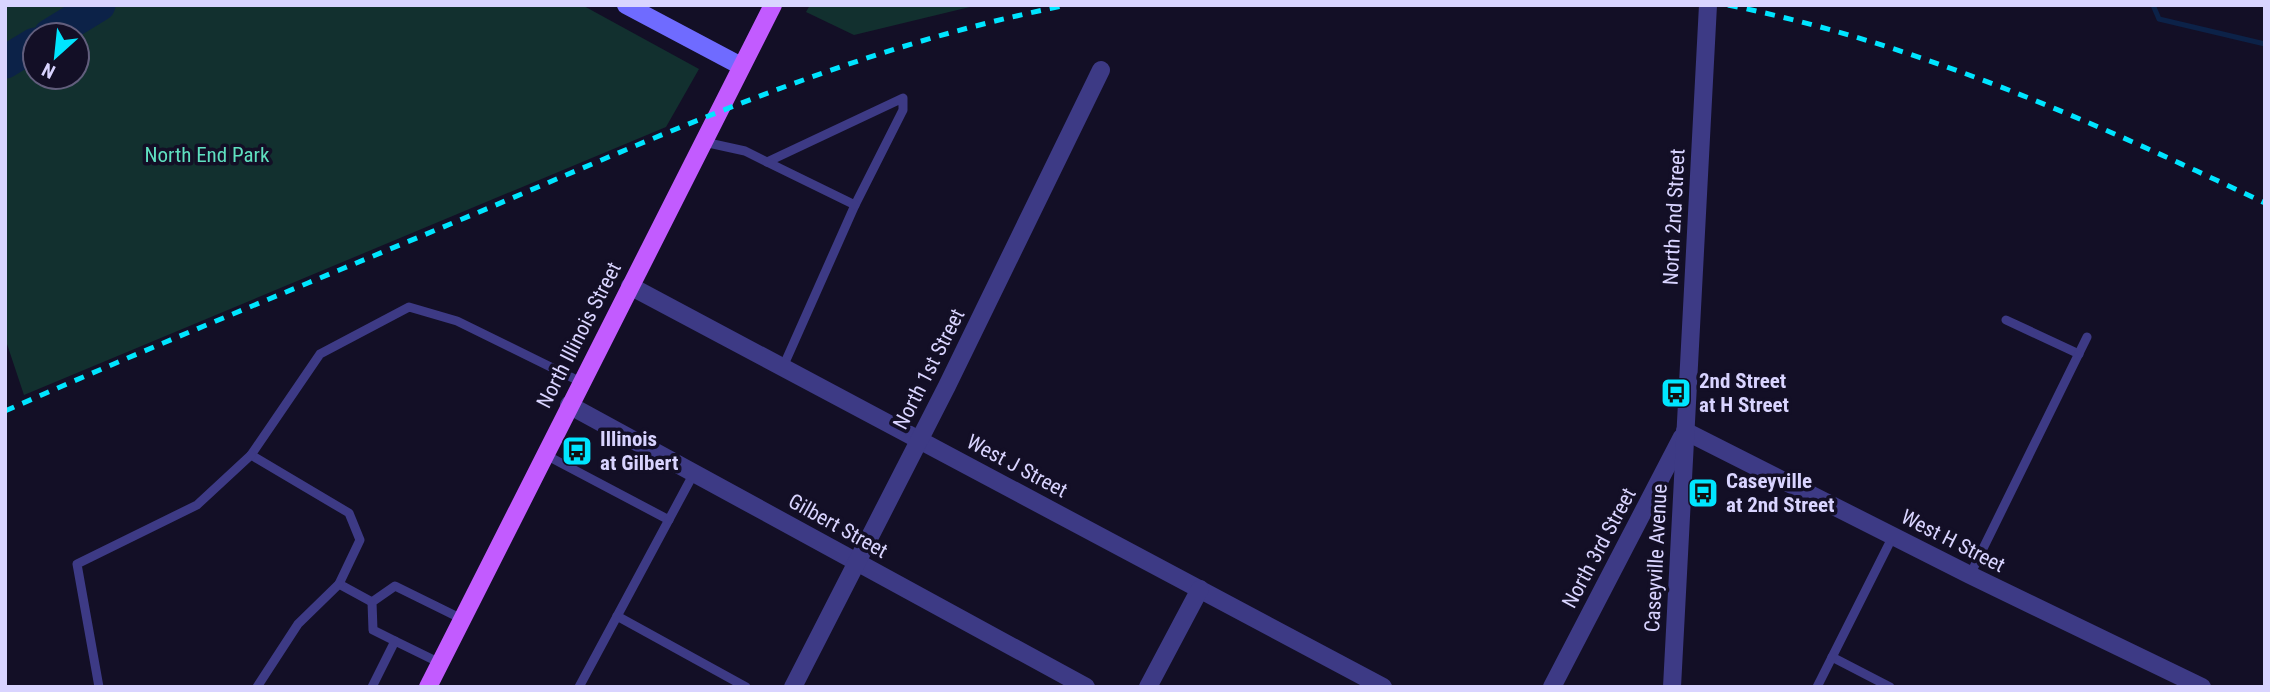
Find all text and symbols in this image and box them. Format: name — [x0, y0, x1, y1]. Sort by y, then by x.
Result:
north arrow — [21, 21, 91, 91]
text: N — [38, 58, 59, 84]
park label: North End Park — [145, 143, 270, 167]
street label: North 2nd Street — [1658, 148, 1690, 286]
street label: North Illinois Street — [532, 258, 626, 412]
street label: North 1st Street — [888, 305, 970, 433]
place label: 2nd Street at H Street — [1699, 369, 1789, 417]
bus stop icon: 2nd Street at H Street — [1659, 376, 1693, 410]
place label: Illinois at Gilbert — [600, 427, 678, 475]
street label: West J Street — [963, 430, 1071, 502]
bus stop icon: Illinois at Gilbert — [560, 434, 594, 468]
place label: Caseyville at 2nd Street — [1726, 469, 1834, 517]
bus stop icon: Caseyville at 2nd Street — [1686, 476, 1720, 510]
street label: Caseyville Avenue — [1640, 483, 1672, 633]
street label: North 3rd Street — [1557, 484, 1641, 612]
street label: Gilbert Street — [784, 489, 892, 563]
street label: West H Street — [1897, 505, 2009, 577]

